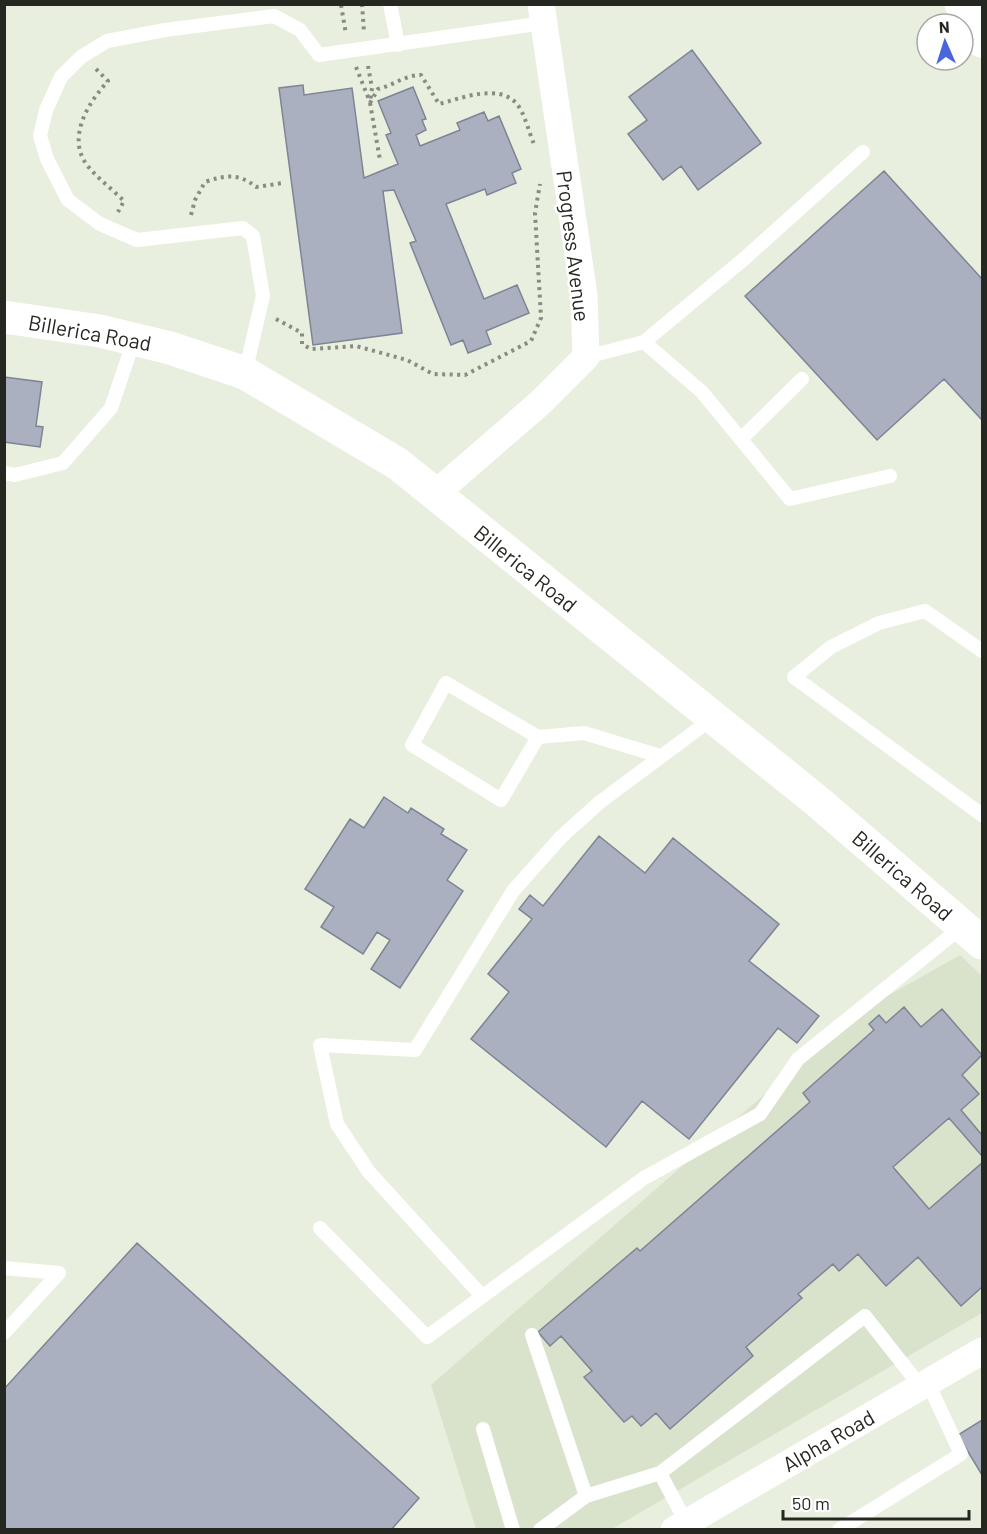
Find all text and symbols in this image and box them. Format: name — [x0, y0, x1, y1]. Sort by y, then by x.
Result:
north arrow — [915, 12, 975, 72]
text: N — [938, 17, 950, 36]
street label: Progress Avenue — [552, 169, 596, 323]
street label: Billerica Road — [26, 309, 154, 355]
street label: Billerica Road — [470, 519, 582, 617]
street label: Billerica Road — [848, 825, 958, 925]
street label: Alpha Road — [778, 1404, 878, 1476]
scale bar — [783, 1483, 969, 1521]
text: 50 m — [792, 1492, 830, 1514]

